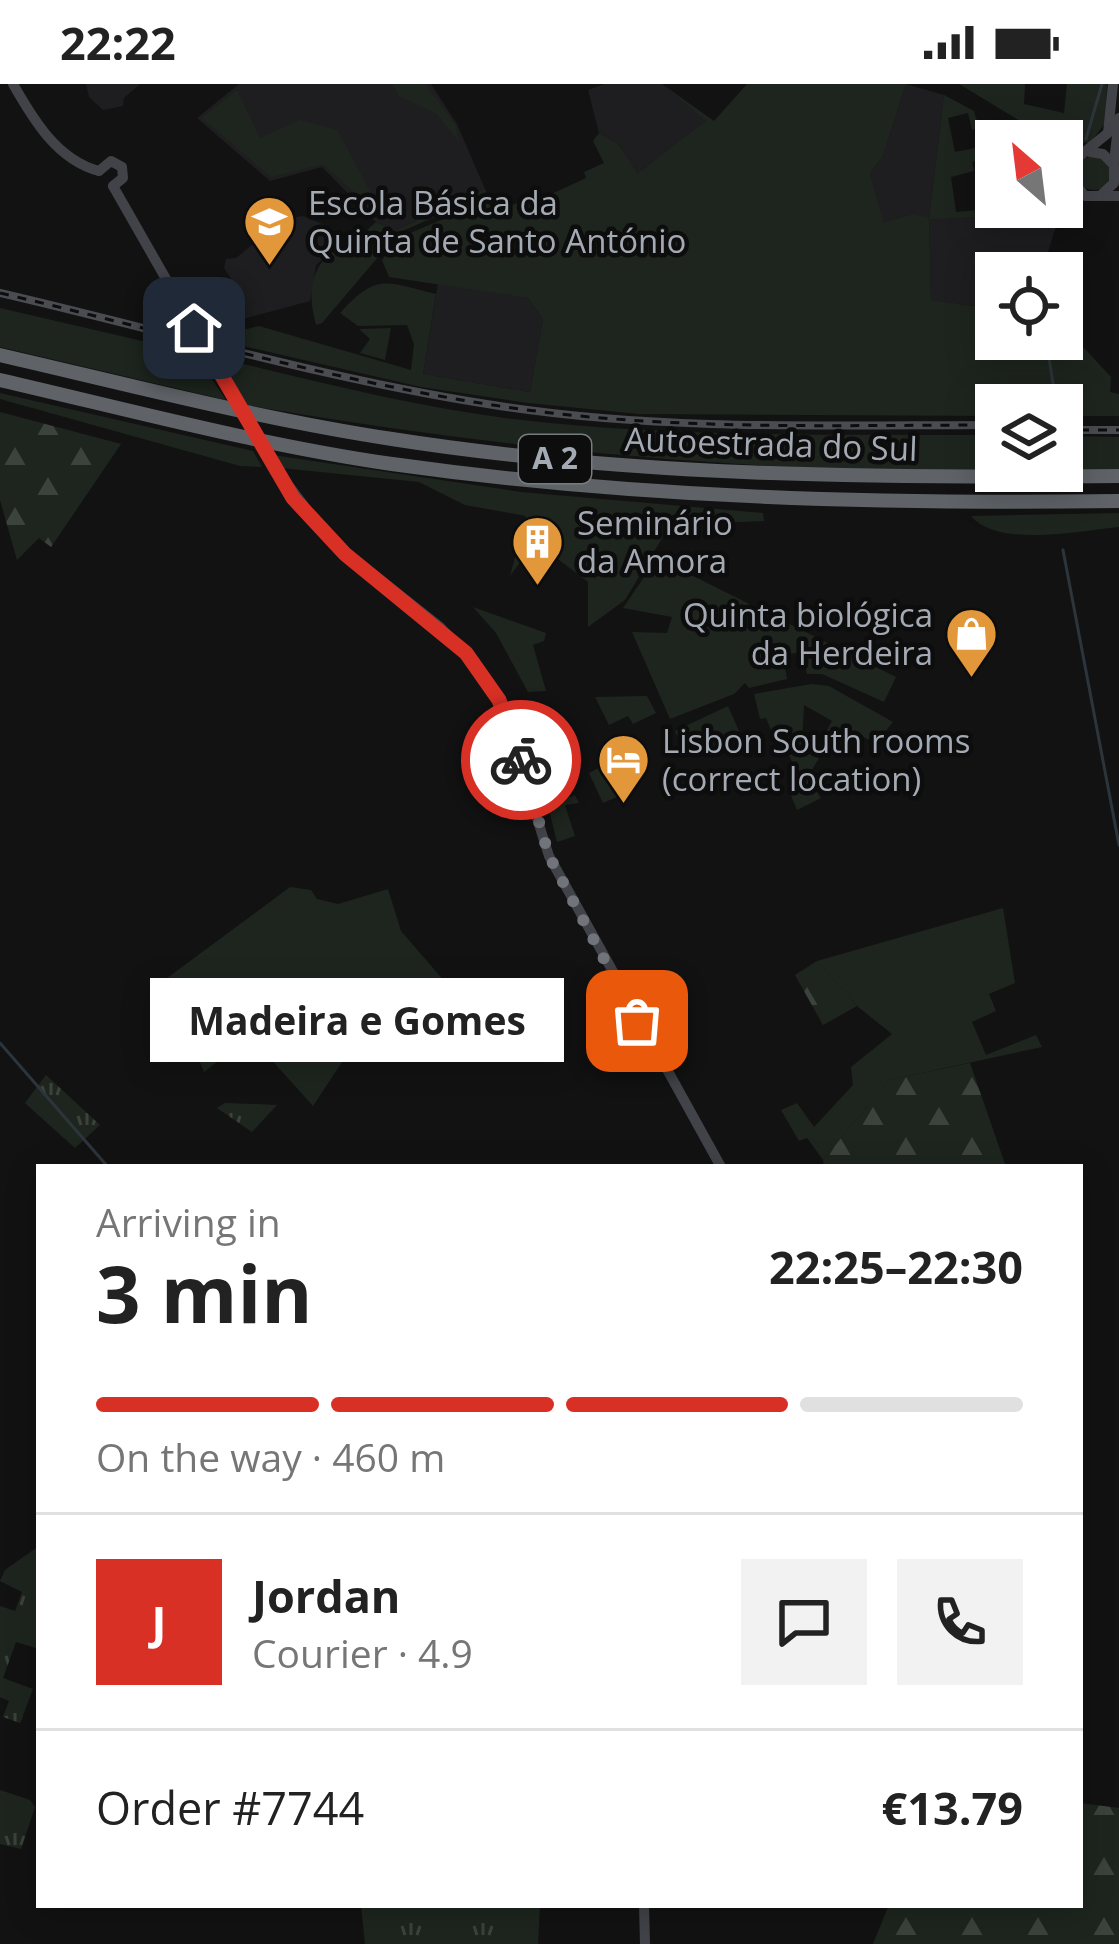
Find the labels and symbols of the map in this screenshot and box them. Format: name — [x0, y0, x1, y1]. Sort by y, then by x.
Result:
north arrow — [975, 120, 1083, 228]
place label: Escola Básica da Quinta de Santo António — [308, 180, 686, 263]
school or university icon: Escola Básica da Quinta de Santo António — [241, 194, 297, 268]
pin — [143, 277, 245, 379]
street label: Autoestrada do Sul — [624, 416, 918, 471]
road number: A 2 — [519, 435, 591, 483]
place label: Seminário da Amora — [577, 500, 733, 583]
building icon: Seminário da Amora — [510, 514, 566, 588]
place label: Quinta biológica da Herdeira — [683, 592, 933, 675]
shop icon: Quinta biológica da Herdeira — [944, 606, 1000, 680]
courier — [461, 700, 581, 820]
place label: Lisbon South rooms (correct location) — [662, 718, 970, 801]
hotel icon: Lisbon South rooms (correct location) — [595, 732, 651, 806]
pin — [586, 970, 688, 1072]
callout: Madeira e Gomes — [151, 979, 565, 1063]

